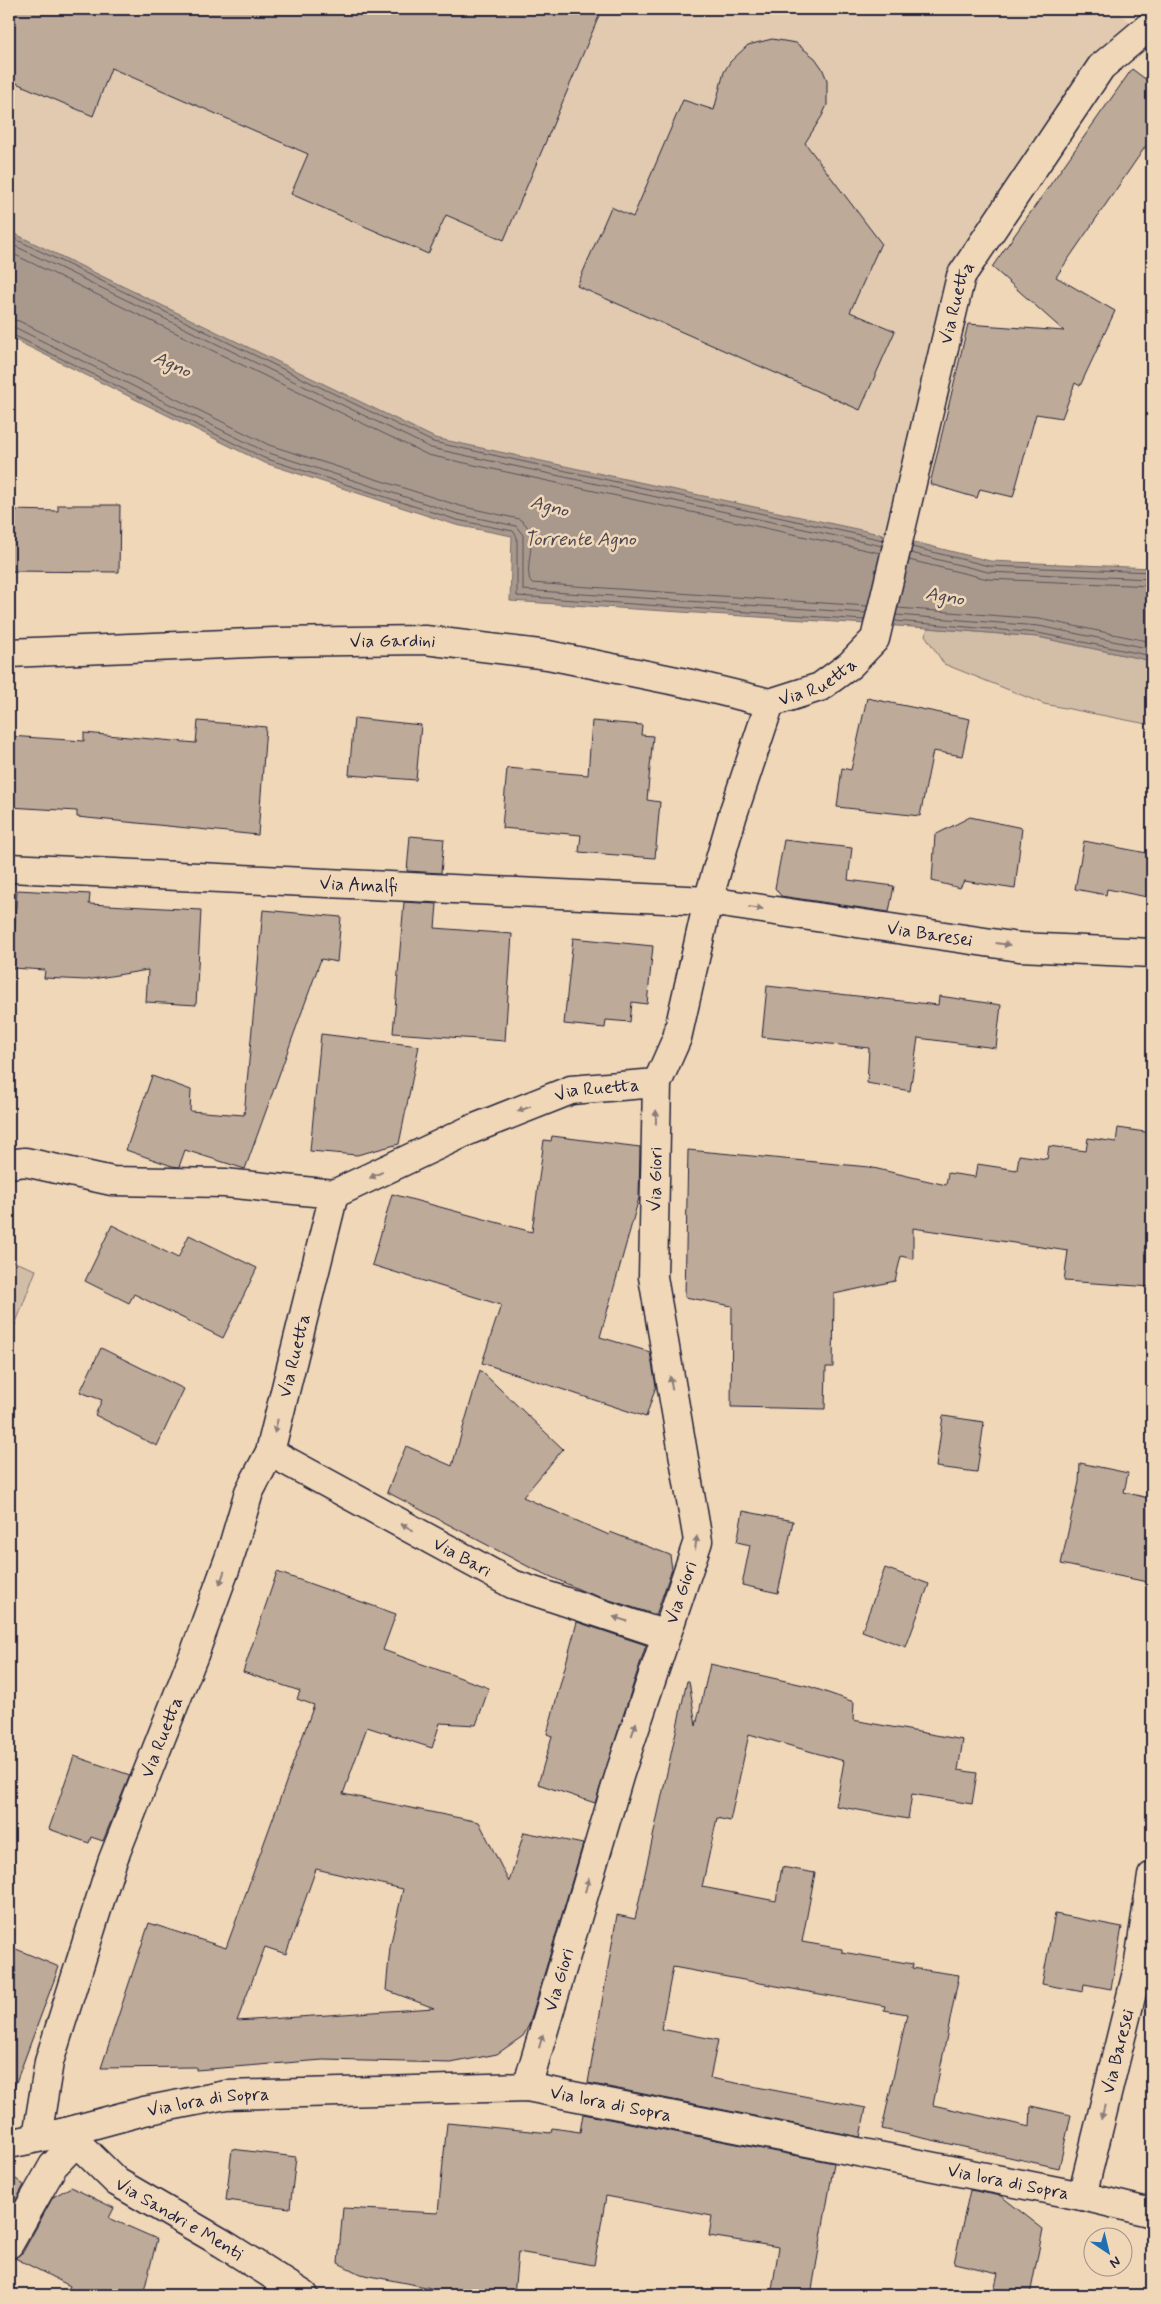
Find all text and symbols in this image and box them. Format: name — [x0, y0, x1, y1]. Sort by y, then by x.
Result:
street label: Via Ruetta — [934, 257, 981, 347]
water label: Agno — [150, 345, 196, 384]
water label: Agno — [528, 489, 573, 524]
water label: Torrente Agno — [524, 527, 637, 552]
water label: Agno — [924, 581, 967, 612]
street label: Via Gardini — [350, 629, 437, 654]
street label: Via Ruetta — [776, 654, 863, 713]
street label: Via Amalfi — [319, 872, 398, 899]
one-way arrow — [748, 904, 764, 912]
street label: Via Baresei — [885, 917, 974, 953]
one-way arrow — [996, 941, 1012, 949]
street label: Via Ruetta — [551, 1073, 640, 1108]
one-way arrow — [517, 1106, 532, 1113]
one-way arrow — [652, 1109, 660, 1125]
street label: Via Giori — [643, 1146, 669, 1212]
one-way arrow — [369, 1171, 383, 1179]
street label: Via Ruetta — [273, 1311, 317, 1400]
one-way arrow — [667, 1375, 675, 1391]
one-way arrow — [272, 1419, 280, 1434]
one-way arrow — [400, 1523, 415, 1531]
street label: Via Bari — [428, 1532, 495, 1583]
one-way arrow — [692, 1534, 700, 1550]
street label: Via Giori — [660, 1558, 703, 1627]
one-way arrow — [218, 1571, 225, 1586]
one-way arrow — [612, 1615, 627, 1623]
street label: Via Ruetta — [135, 1693, 189, 1782]
one-way arrow — [630, 1721, 638, 1736]
one-way arrow — [583, 1877, 591, 1892]
street label: Via Giori — [539, 1945, 580, 2014]
street label: Via Baresei — [1097, 2007, 1140, 2096]
one-way arrow — [538, 2033, 546, 2048]
street label: Via lora di Sopra — [548, 2081, 674, 2128]
street label: Via lora di Sopra — [145, 2083, 270, 2123]
one-way arrow — [1099, 2104, 1107, 2119]
street label: Via lora di Sopra — [945, 2159, 1071, 2206]
street label: Via Sandri e Menti — [111, 2173, 248, 2267]
north arrow — [1084, 2226, 1134, 2276]
text: N — [1106, 2252, 1124, 2272]

